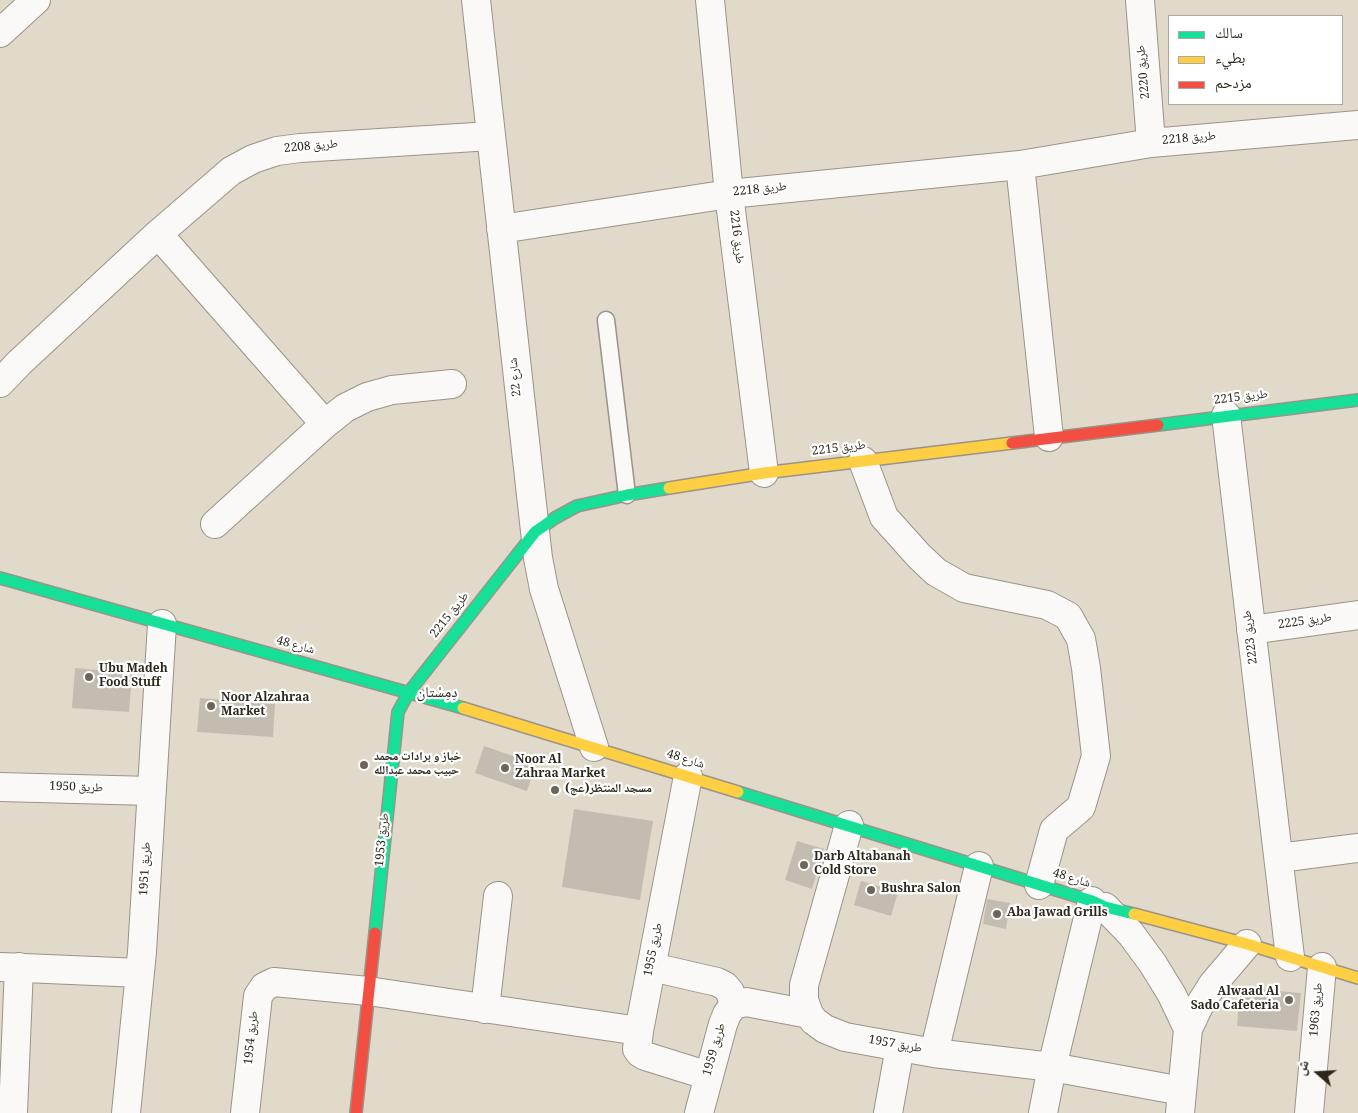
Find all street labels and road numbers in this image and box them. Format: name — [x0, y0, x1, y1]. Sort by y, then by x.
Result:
street label: طريق 2220 — [1135, 44, 1155, 100]
street label: طريق 2218 — [1161, 130, 1217, 150]
street label: طريق 2208 — [283, 138, 339, 158]
street label: طريق 2218 — [732, 181, 788, 201]
street label: طريق 2216 — [725, 209, 745, 265]
street label: شارع 22 — [508, 357, 526, 397]
street label: طريق 2215 — [1213, 389, 1269, 409]
street label: طريق 2215 — [811, 440, 867, 460]
street label: طريق 2215 — [429, 590, 473, 642]
street label: طريق 2223 — [1242, 609, 1262, 665]
street label: طريق 2225 — [1277, 612, 1333, 634]
street label: شارع 48 — [274, 635, 316, 659]
street label: شارع 48 — [664, 748, 706, 774]
street label: طريق 1950 — [49, 781, 103, 797]
street label: طريق 1953 — [374, 812, 394, 868]
street label: طريق 1951 — [138, 842, 156, 896]
street label: شارع 48 — [1050, 867, 1092, 893]
street label: طريق 1955 — [643, 922, 667, 978]
street label: طريق 1963 — [1308, 982, 1328, 1038]
street label: طريق 1954 — [243, 1010, 263, 1066]
street label: طريق 1959 — [702, 1022, 730, 1078]
street label: طريق 1957 — [867, 1034, 923, 1058]

